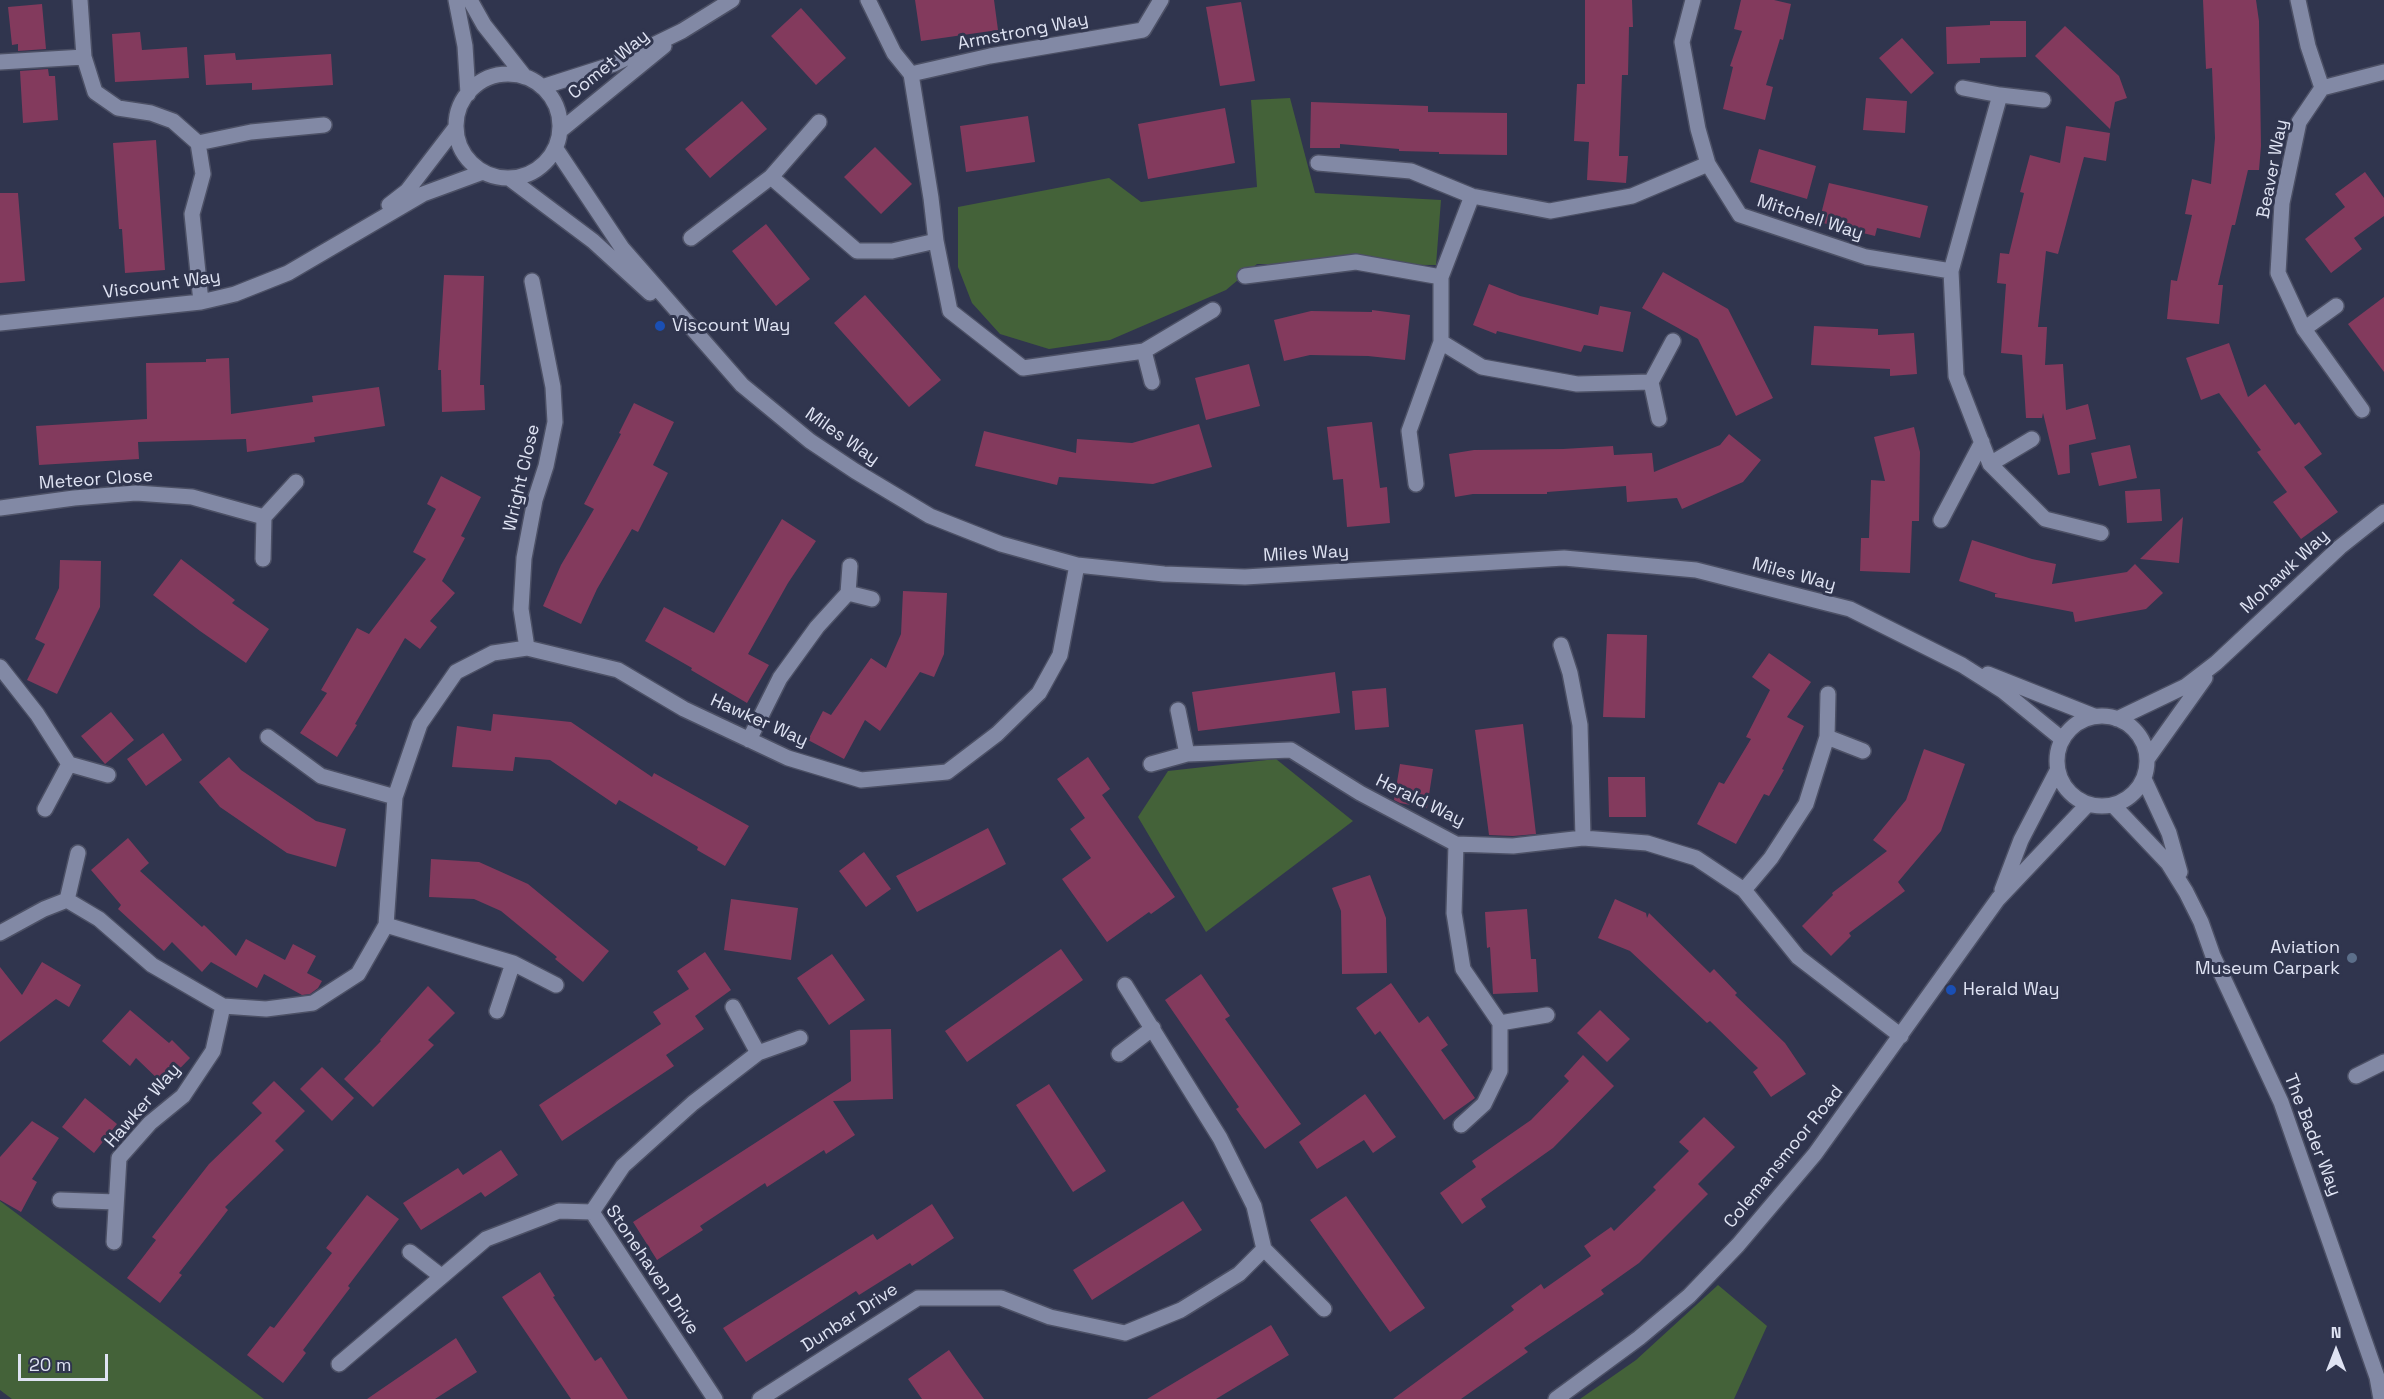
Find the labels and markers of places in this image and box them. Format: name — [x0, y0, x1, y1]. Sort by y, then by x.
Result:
place label: Viscount Way — [672, 315, 790, 337]
marker: Viscount Way — [653, 319, 667, 333]
place label: Aviation Museum Carpark — [2195, 937, 2340, 980]
marker: Aviation Museum Carpark — [2345, 951, 2359, 965]
place label: Herald Way — [1963, 979, 2060, 1001]
marker: Herald Way — [1944, 983, 1958, 997]

